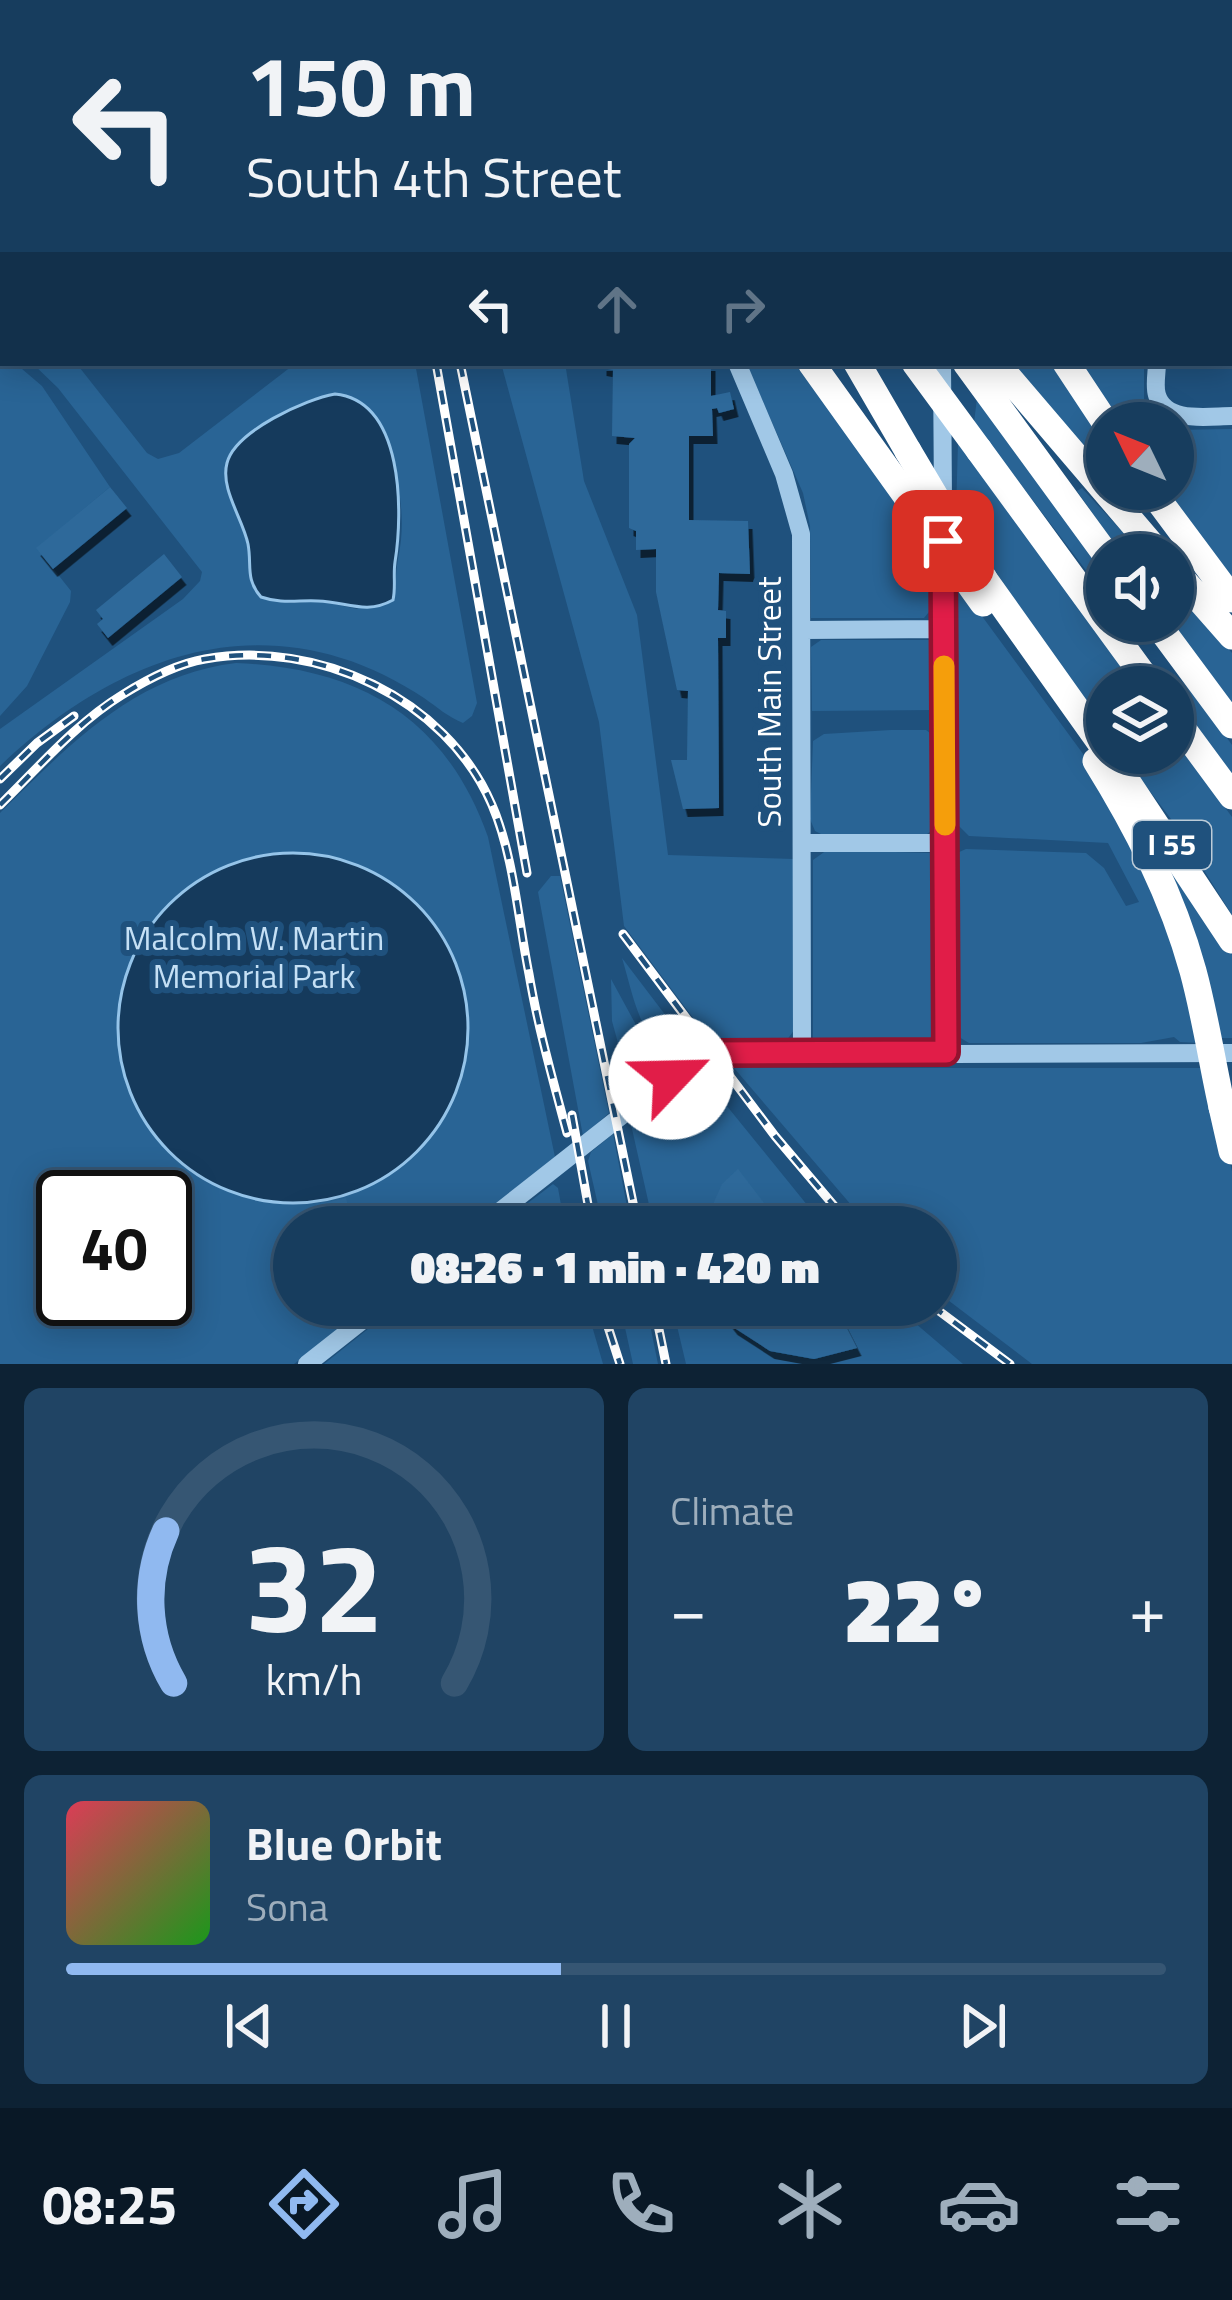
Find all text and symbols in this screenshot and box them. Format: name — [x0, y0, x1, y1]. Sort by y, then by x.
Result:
text: 150 m — [246, 21, 476, 149]
icon: left — [48, 48, 204, 204]
text: South 4th Street — [246, 136, 622, 218]
icon: left — [458, 276, 524, 342]
icon: ahead — [584, 276, 650, 342]
icon: right — [710, 276, 776, 342]
north arrow — [1086, 402, 1194, 510]
map controls — [1086, 402, 1194, 774]
pin — [892, 490, 994, 592]
icon: arrive — [910, 508, 976, 574]
button: sound — [1086, 534, 1194, 642]
street label: South Main Street — [744, 576, 794, 827]
button: layers — [1086, 666, 1194, 774]
road number: I 55 — [1133, 821, 1211, 869]
park label: Malcolm W. Martin Memorial Park — [124, 913, 384, 1001]
position arrow — [608, 1014, 734, 1140]
speed limit sign: 40 — [36, 1170, 192, 1326]
text: 08:26 · 1 min · 420 m — [411, 1232, 819, 1300]
text: Climate — [670, 1481, 794, 1540]
text: 32 — [244, 1491, 384, 1680]
text: 22° — [844, 1540, 992, 1677]
text: − — [670, 1558, 707, 1659]
text: + — [1129, 1558, 1166, 1659]
text: km/h — [265, 1645, 363, 1711]
text: Blue Orbit — [246, 1809, 442, 1877]
text: Sona — [246, 1877, 328, 1936]
icon: previous — [216, 1993, 282, 2059]
icon: pause — [583, 1993, 649, 2059]
icon: next — [950, 1993, 1016, 2059]
icon: directions — [262, 2162, 346, 2246]
icon: music — [431, 2162, 515, 2246]
icon: phone — [599, 2162, 683, 2246]
icon: climate — [768, 2162, 852, 2246]
icon: car — [937, 2162, 1021, 2246]
icon: filters — [1106, 2162, 1190, 2246]
text: 08:25 — [42, 2163, 177, 2245]

